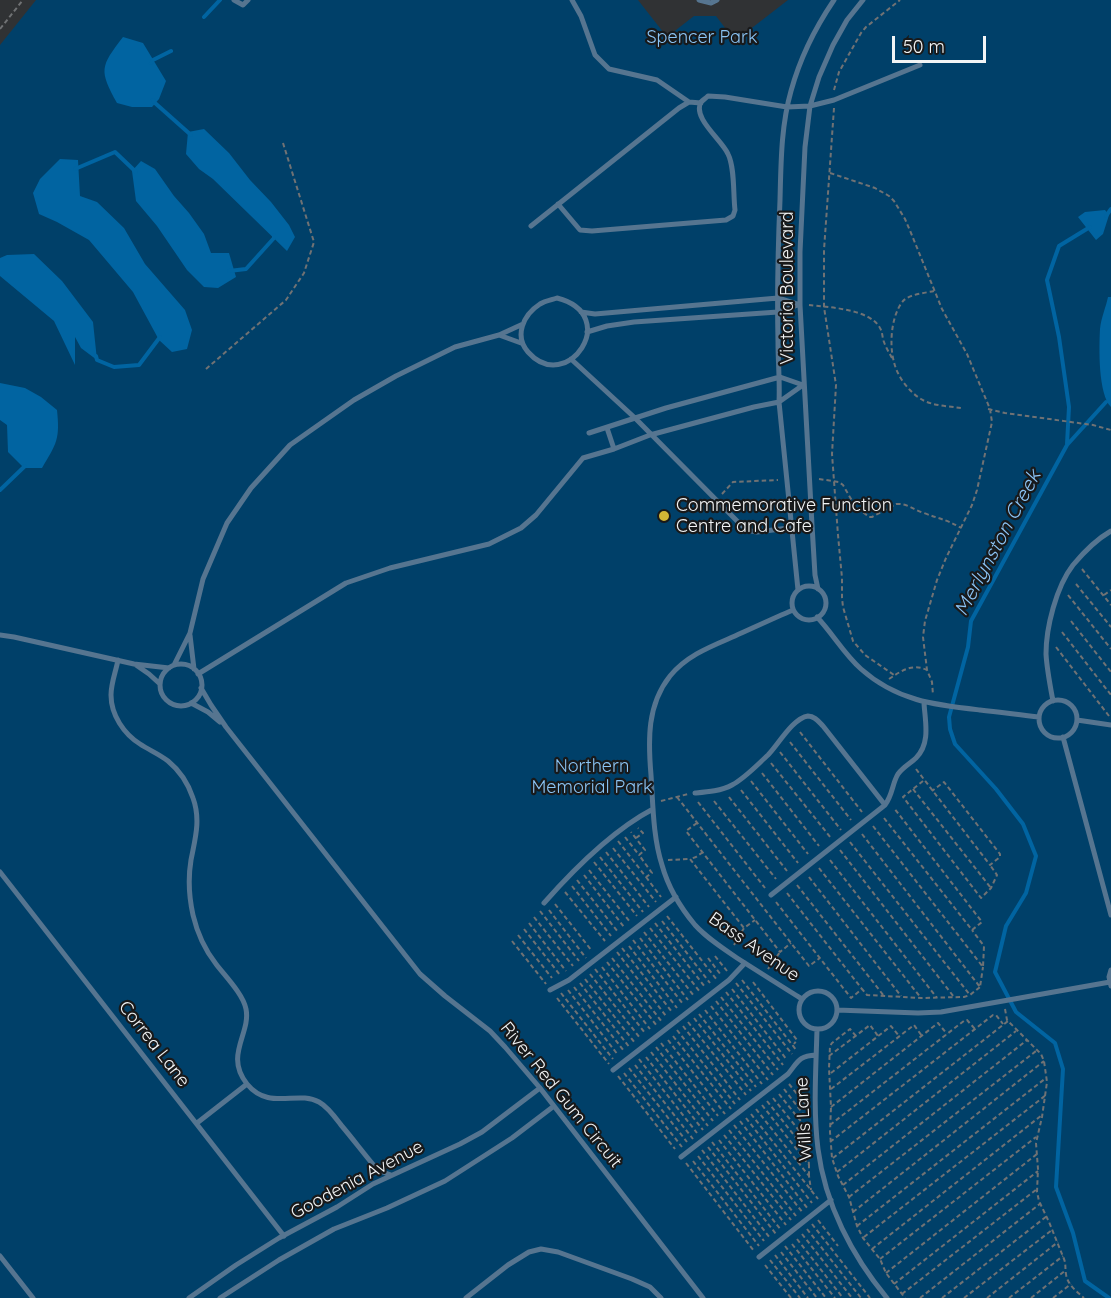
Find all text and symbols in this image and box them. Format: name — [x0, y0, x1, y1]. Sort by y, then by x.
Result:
scale bar — [895, 24, 990, 62]
park label: Spencer Park — [646, 27, 758, 49]
text: 50 m — [903, 35, 945, 58]
street label: Victoria Boulevard — [777, 211, 799, 365]
water label: Merlynston Creek — [949, 466, 1047, 620]
place label: Commemorative Function Centre and Cafe — [676, 495, 892, 538]
marker: Commemorative Function Centre and Cafe — [657, 509, 671, 523]
park label: Northern Memorial Park — [531, 756, 653, 798]
street label: Bass Avenue — [704, 908, 804, 986]
street label: Correa Lane — [114, 997, 194, 1091]
street label: River Red Gum Circuit — [496, 1018, 626, 1172]
street label: Wills Lane — [791, 1077, 817, 1161]
street label: Goodenia Avenue — [287, 1136, 427, 1224]

